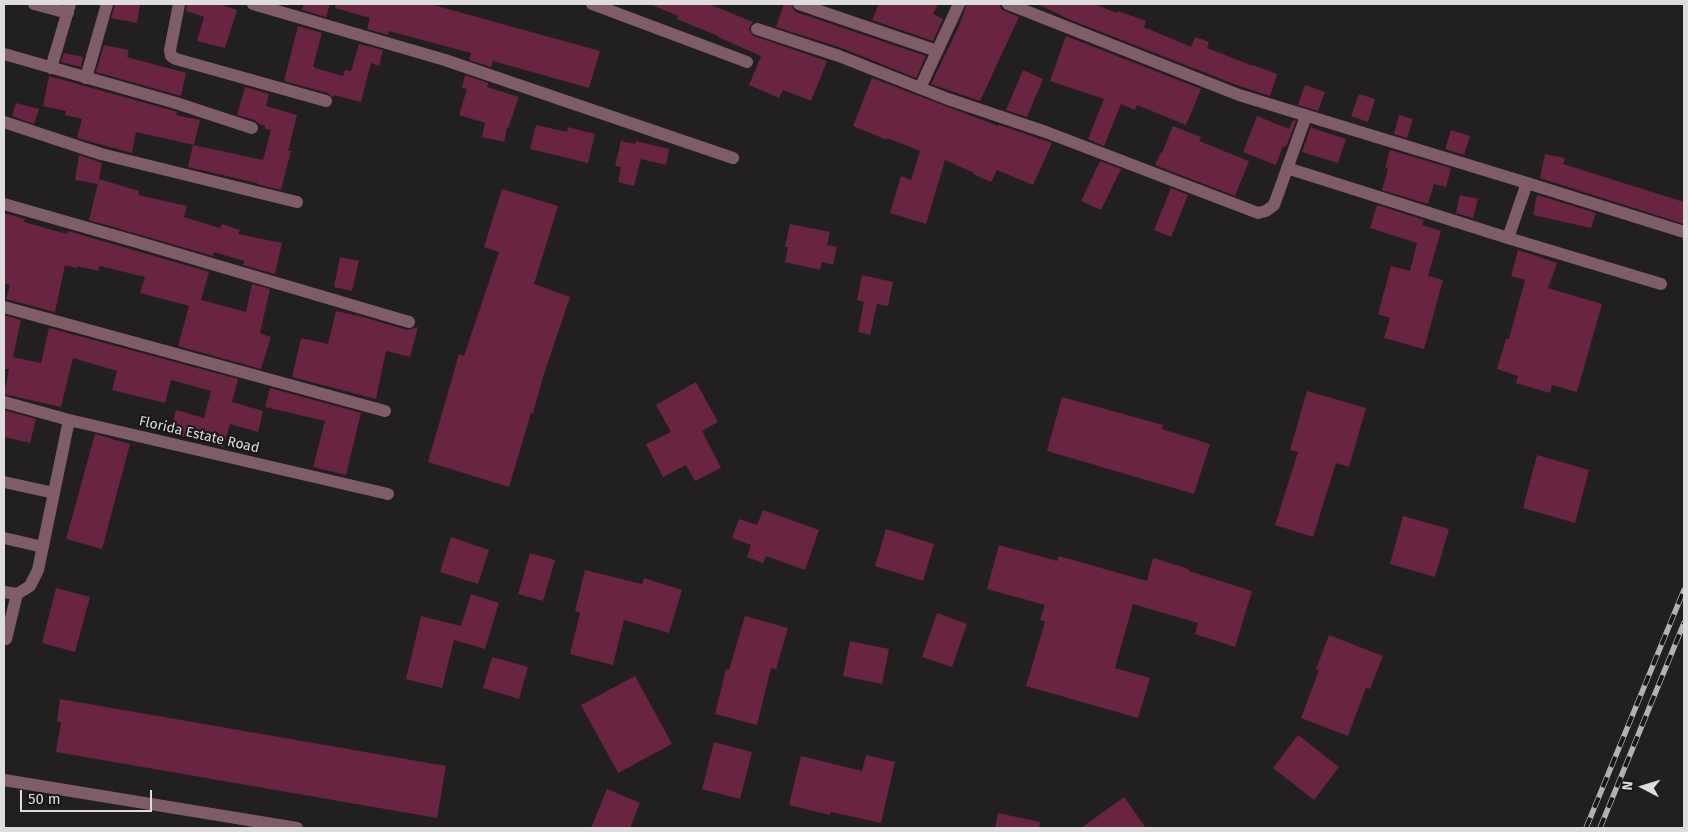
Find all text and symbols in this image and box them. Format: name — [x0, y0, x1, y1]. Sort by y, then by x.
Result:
street label: Florida Estate Road — [137, 413, 261, 457]
north arrow — [1618, 762, 1668, 812]
scale bar — [22, 780, 155, 812]
text: N — [1619, 780, 1636, 791]
text: 50 m — [28, 790, 61, 808]

